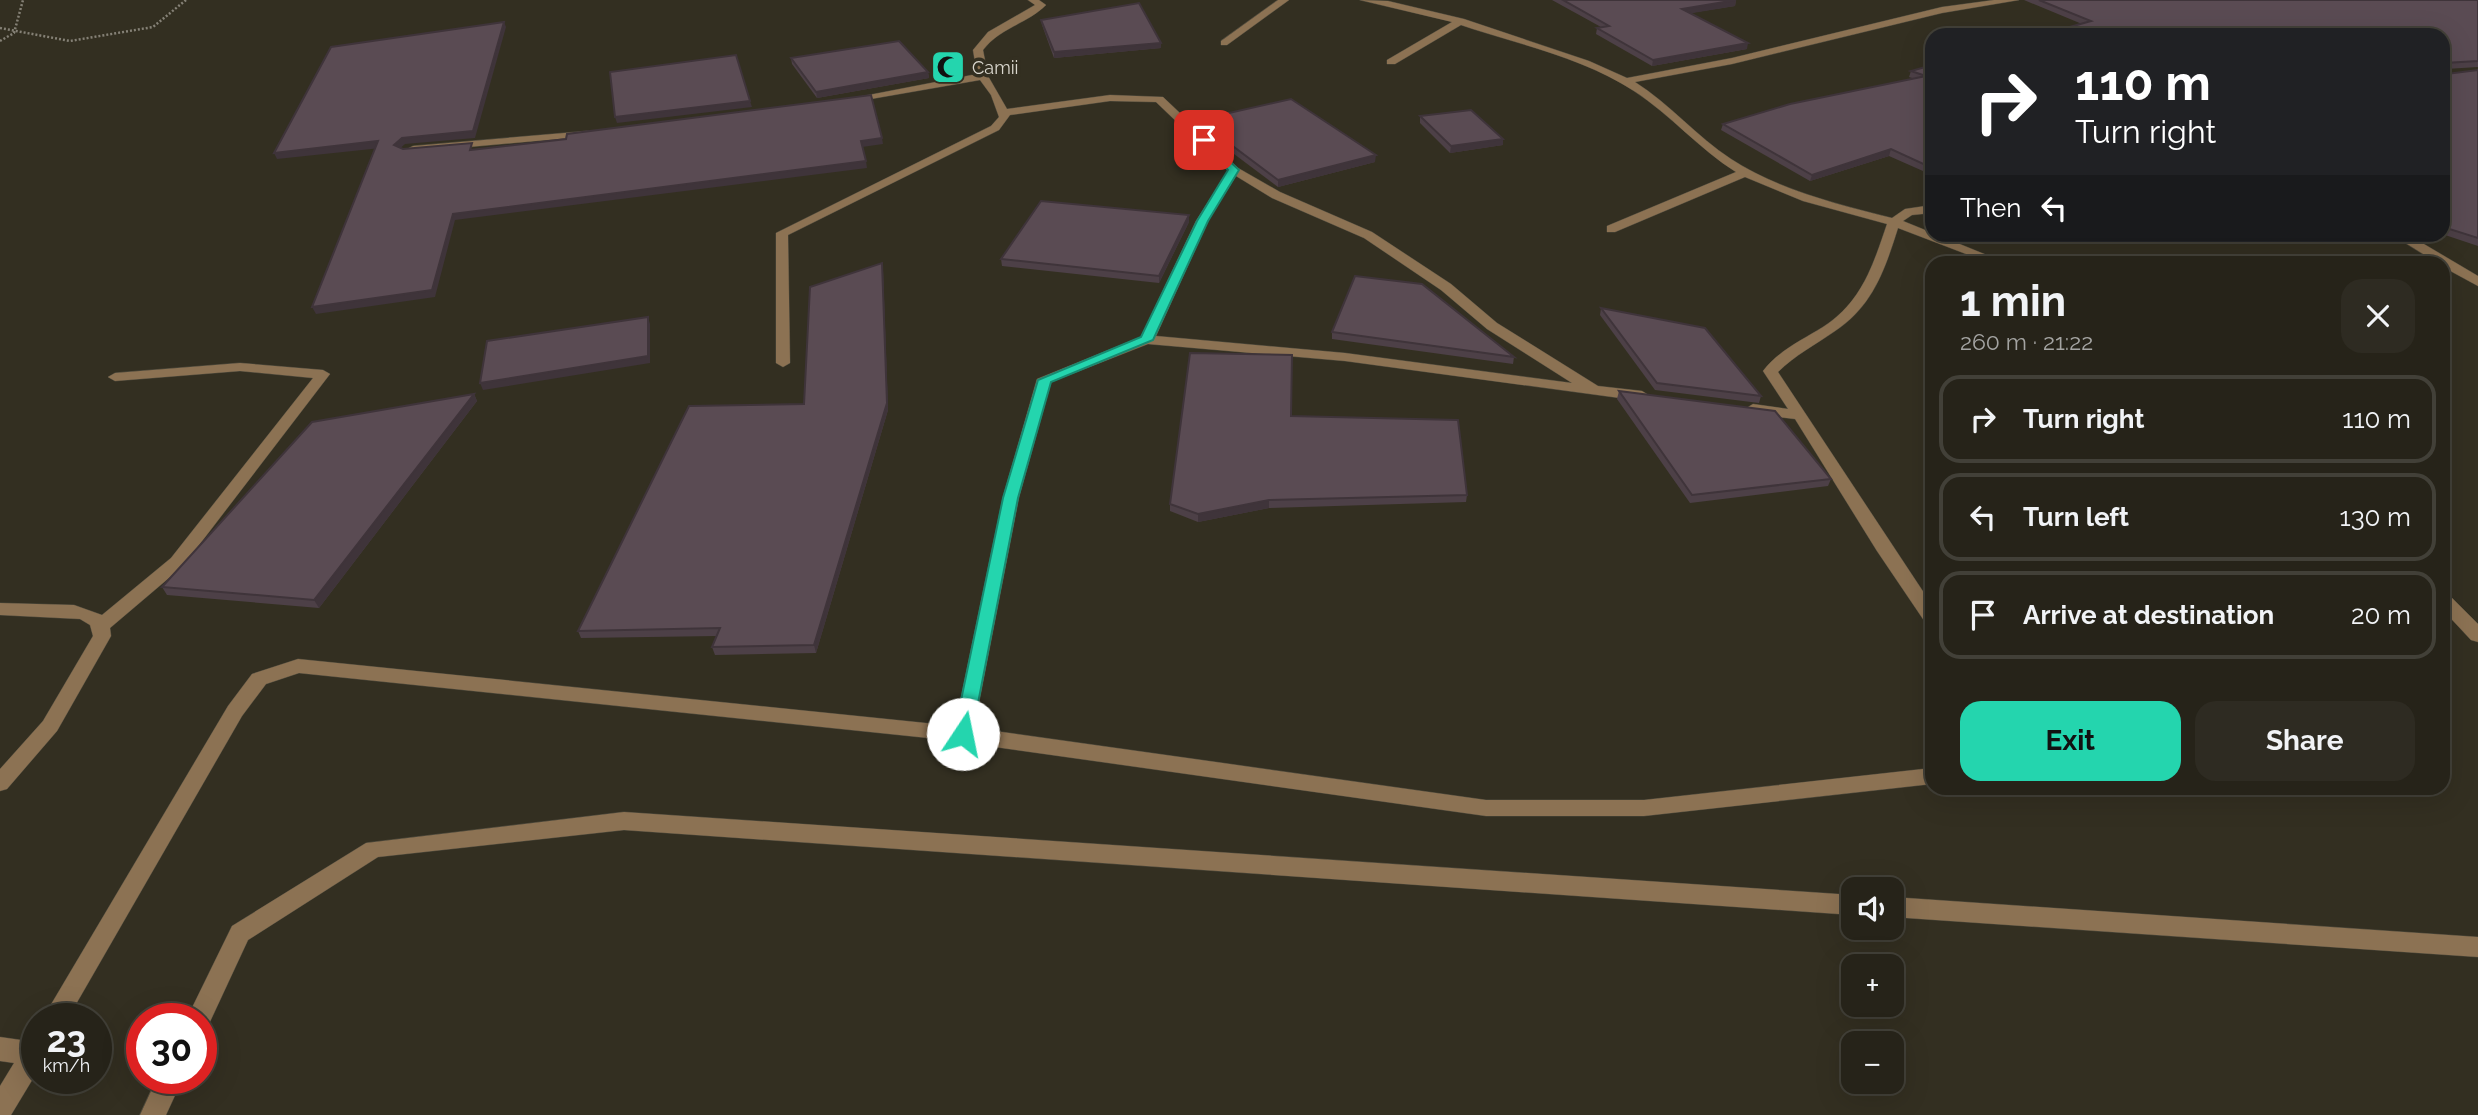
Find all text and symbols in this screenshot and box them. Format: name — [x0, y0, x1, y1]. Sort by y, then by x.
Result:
mosque icon: Camii — [929, 48, 967, 86]
text: 110 m — [2075, 54, 2211, 111]
icon: right — [1960, 56, 2051, 147]
place label: Camii — [972, 57, 1019, 78]
pin — [1174, 110, 1234, 170]
text: Turn right — [2075, 113, 2216, 150]
icon: arrive — [1185, 121, 1223, 159]
icon: left — [2035, 189, 2073, 227]
text: Then — [1960, 193, 2021, 223]
text: 1 min — [1960, 277, 2066, 326]
button: close — [2341, 279, 2415, 353]
text: 260 m · 21:22 — [1960, 328, 2093, 355]
icon: right — [1964, 400, 2002, 438]
text: Turn right — [2023, 404, 2144, 434]
text: 110 m — [2342, 404, 2411, 434]
icon: left — [1964, 498, 2002, 536]
text: Turn left — [2023, 502, 2129, 532]
text: 130 m — [2340, 502, 2411, 532]
icon: arrive — [1964, 596, 2002, 634]
text: Arrive at destination — [2023, 600, 2274, 630]
text: 20 m — [2351, 600, 2411, 630]
position arrow — [926, 697, 1000, 771]
button: Exit — [1960, 701, 2181, 781]
button: Share — [2195, 701, 2415, 781]
map controls — [1841, 877, 1904, 1094]
button: sound — [1841, 877, 1904, 940]
button: + — [1841, 954, 1904, 1017]
speed limit sign: 30 — [126, 1003, 217, 1094]
text: 23 — [47, 1019, 86, 1060]
button: − — [1841, 1031, 1904, 1094]
text: km/h — [43, 1055, 90, 1076]

